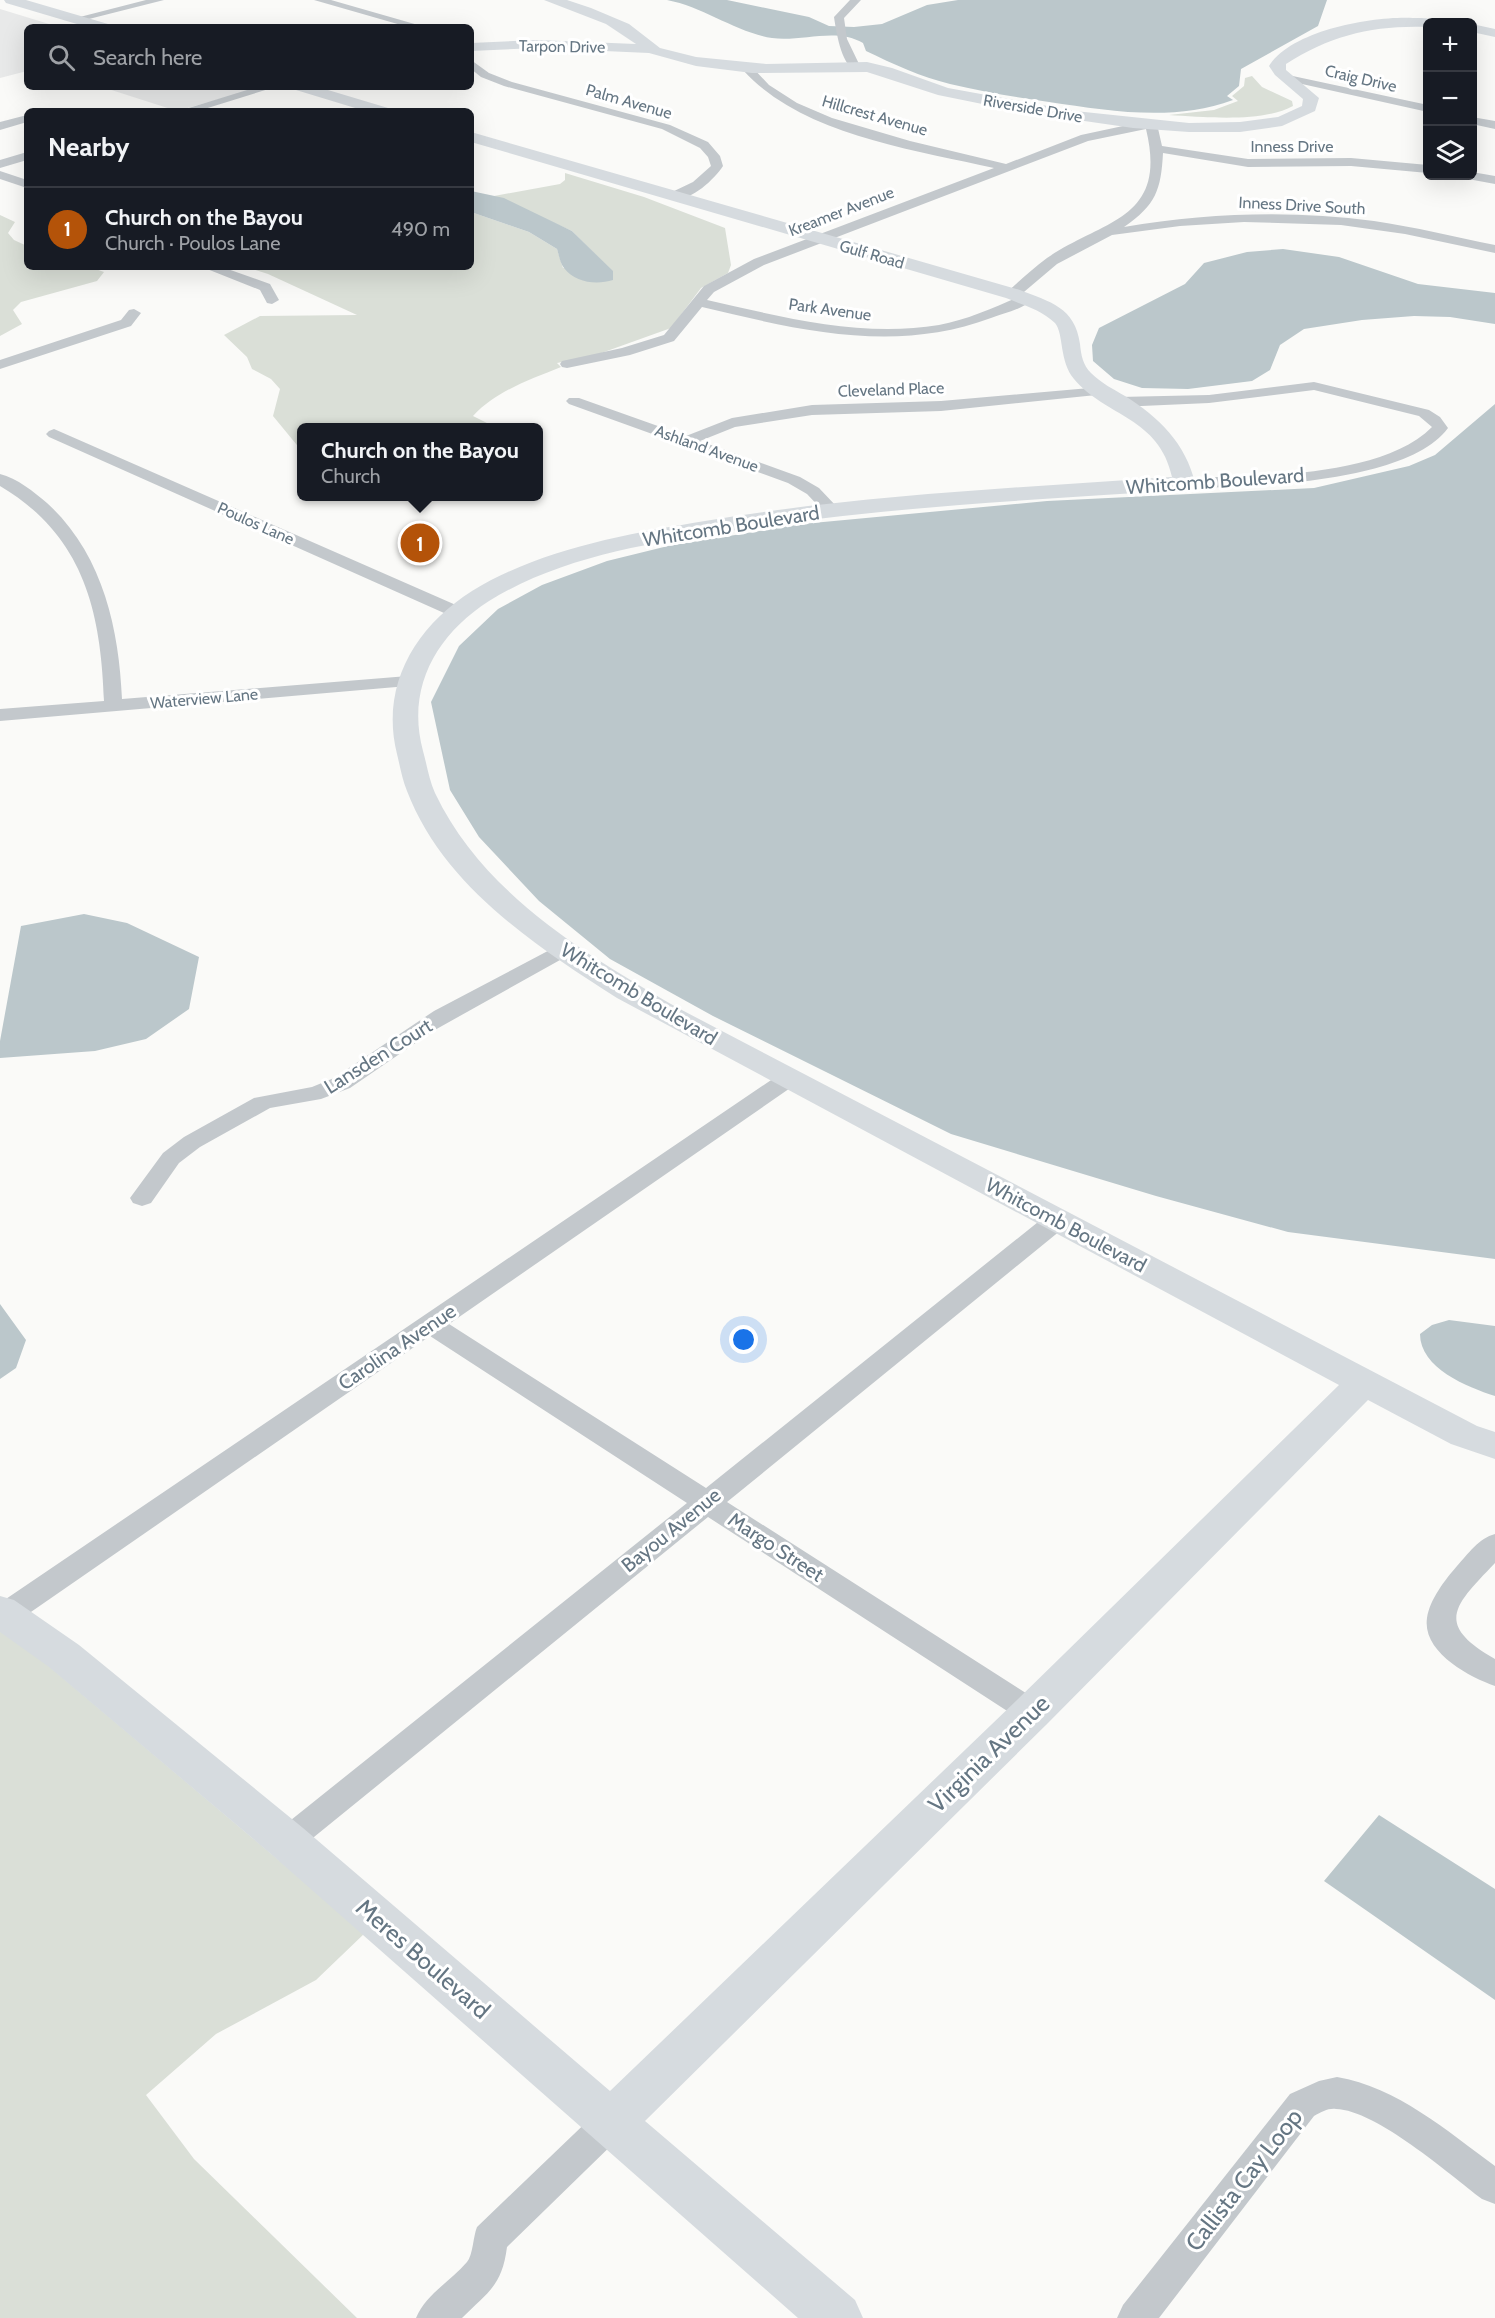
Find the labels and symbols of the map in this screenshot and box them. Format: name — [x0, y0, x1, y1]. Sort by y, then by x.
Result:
street label: Tarpon Drive — [519, 36, 605, 57]
street label: Craig Drive — [1323, 61, 1399, 96]
street label: Palm Avenue — [584, 80, 674, 123]
street label: Riverside Drive — [982, 90, 1084, 127]
street label: Hillcrest Avenue — [820, 91, 930, 140]
street label: Inness Drive — [1251, 137, 1333, 156]
street label: Kreamer Avenue — [786, 183, 897, 240]
street label: Inness Drive South — [1238, 193, 1366, 218]
street label: Gulf Road — [837, 236, 906, 273]
street label: Park Avenue — [787, 294, 872, 325]
street label: Cleveland Place — [838, 378, 944, 401]
street label: Ashland Avenue — [652, 421, 761, 476]
street label: Whitcomb Boulevard — [1125, 463, 1305, 499]
street label: Poulos Lane — [215, 498, 297, 549]
street label: Whitcomb Boulevard — [641, 500, 821, 552]
pin: 1 — [400, 520, 440, 566]
street label: Waterview Lane — [149, 684, 259, 713]
street label: Whitcomb Boulevard — [556, 938, 722, 1050]
street label: Lansden Court — [320, 1013, 437, 1099]
street label: Whitcomb Boulevard — [982, 1173, 1150, 1277]
street label: Carolina Avenue — [334, 1299, 460, 1395]
your location — [729, 1325, 758, 1354]
street label: Bayou Avenue — [617, 1483, 725, 1577]
street label: Margo Street — [724, 1507, 828, 1587]
street label: Virginia Avenue — [922, 1689, 1055, 1819]
street label: Meres Boulevard — [350, 1893, 496, 2025]
street label: Callista Cay Loop — [1179, 2103, 1308, 2257]

